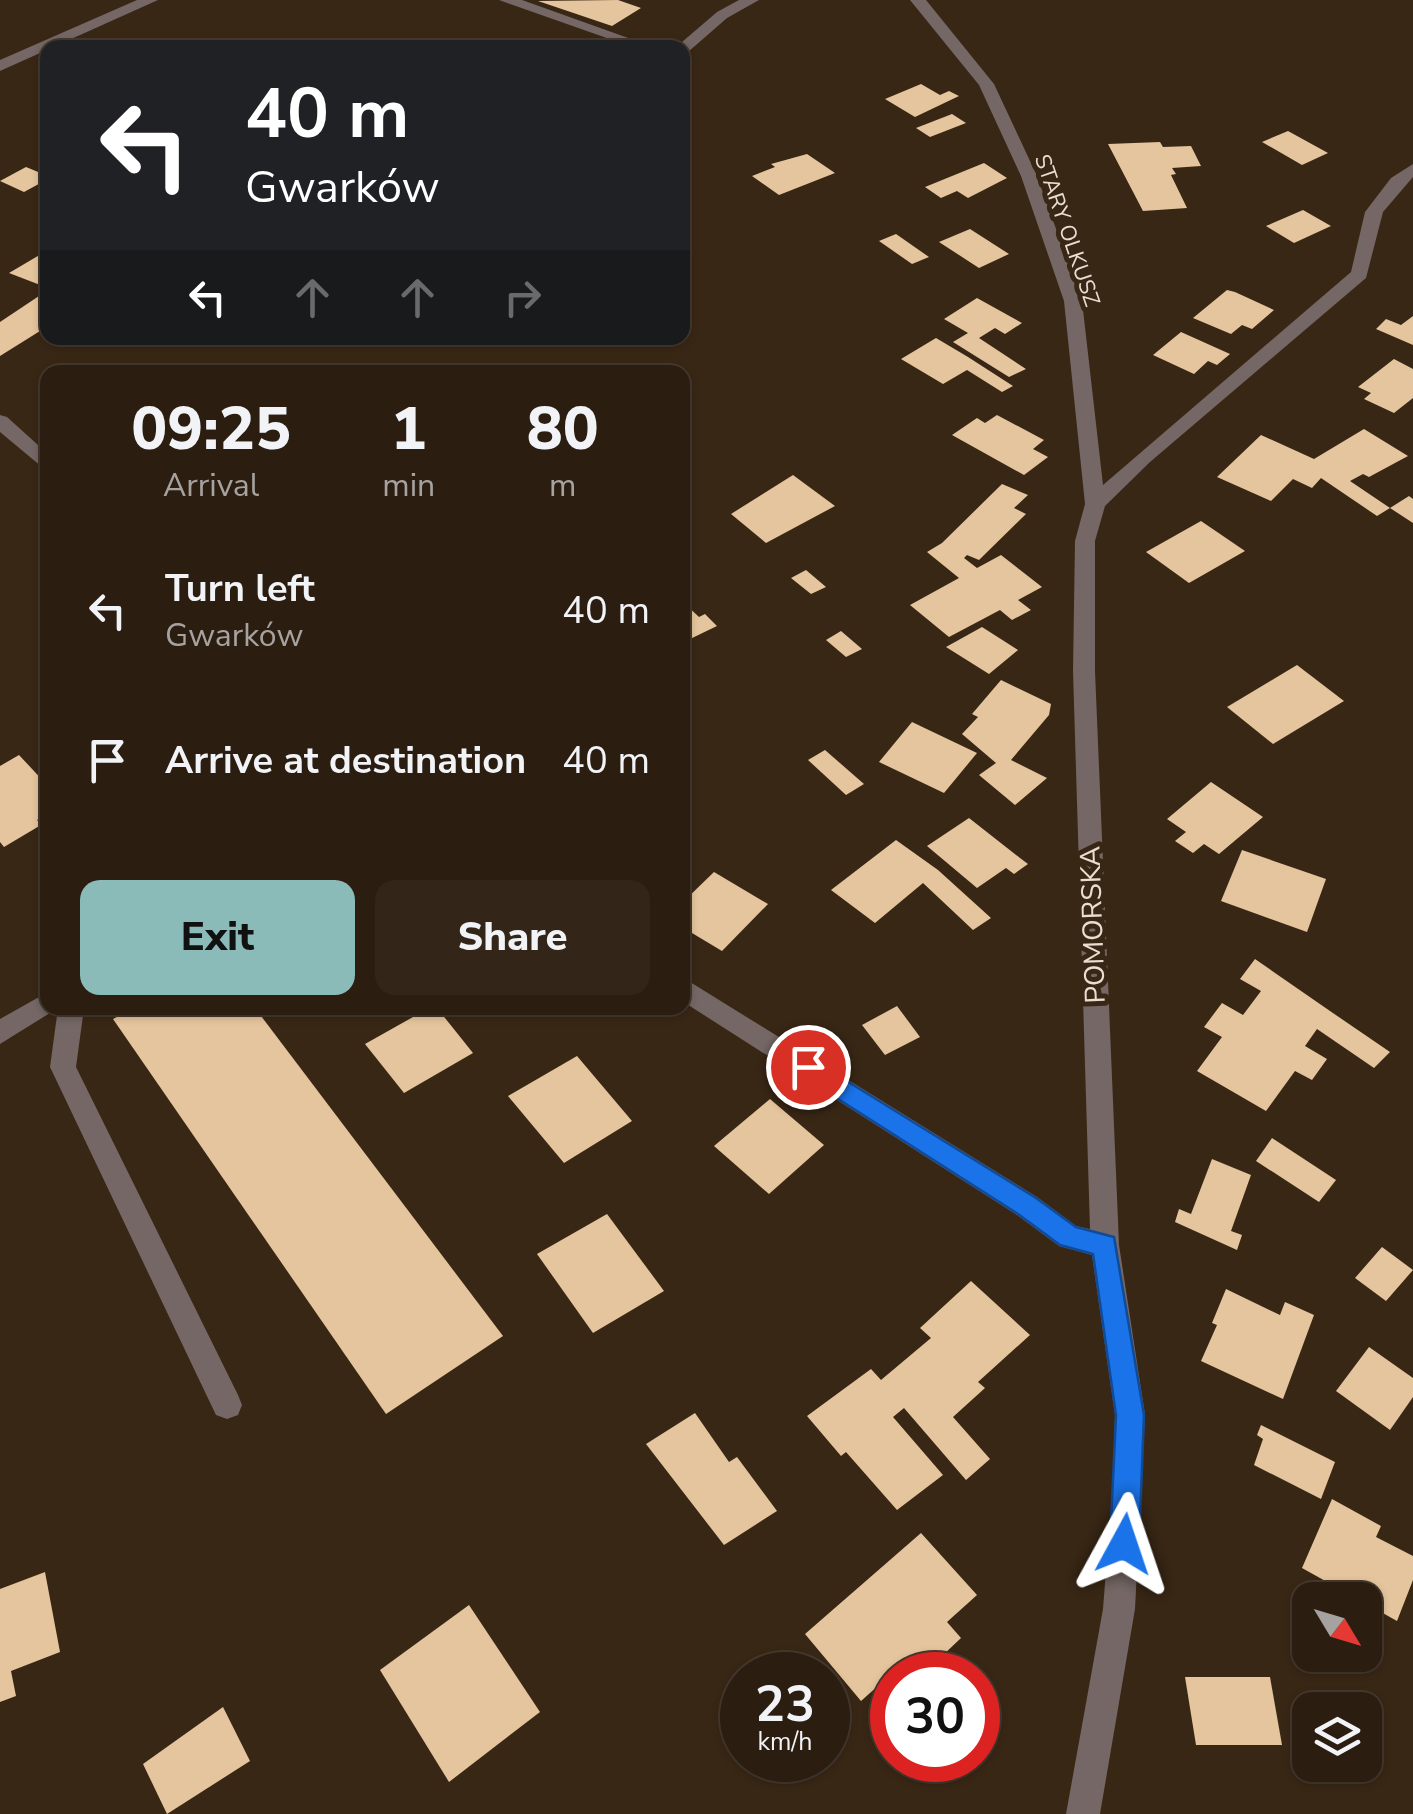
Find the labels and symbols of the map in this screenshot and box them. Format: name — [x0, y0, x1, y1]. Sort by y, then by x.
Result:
street label: STARY OLKUSZ — [1027, 150, 1107, 310]
street label: POMORSKA — [1071, 846, 1115, 1004]
pin — [766, 1025, 851, 1110]
position arrow — [1072, 1492, 1176, 1596]
north arrow — [1292, 1582, 1382, 1672]
speed limit sign: 30 — [870, 1652, 1000, 1782]

